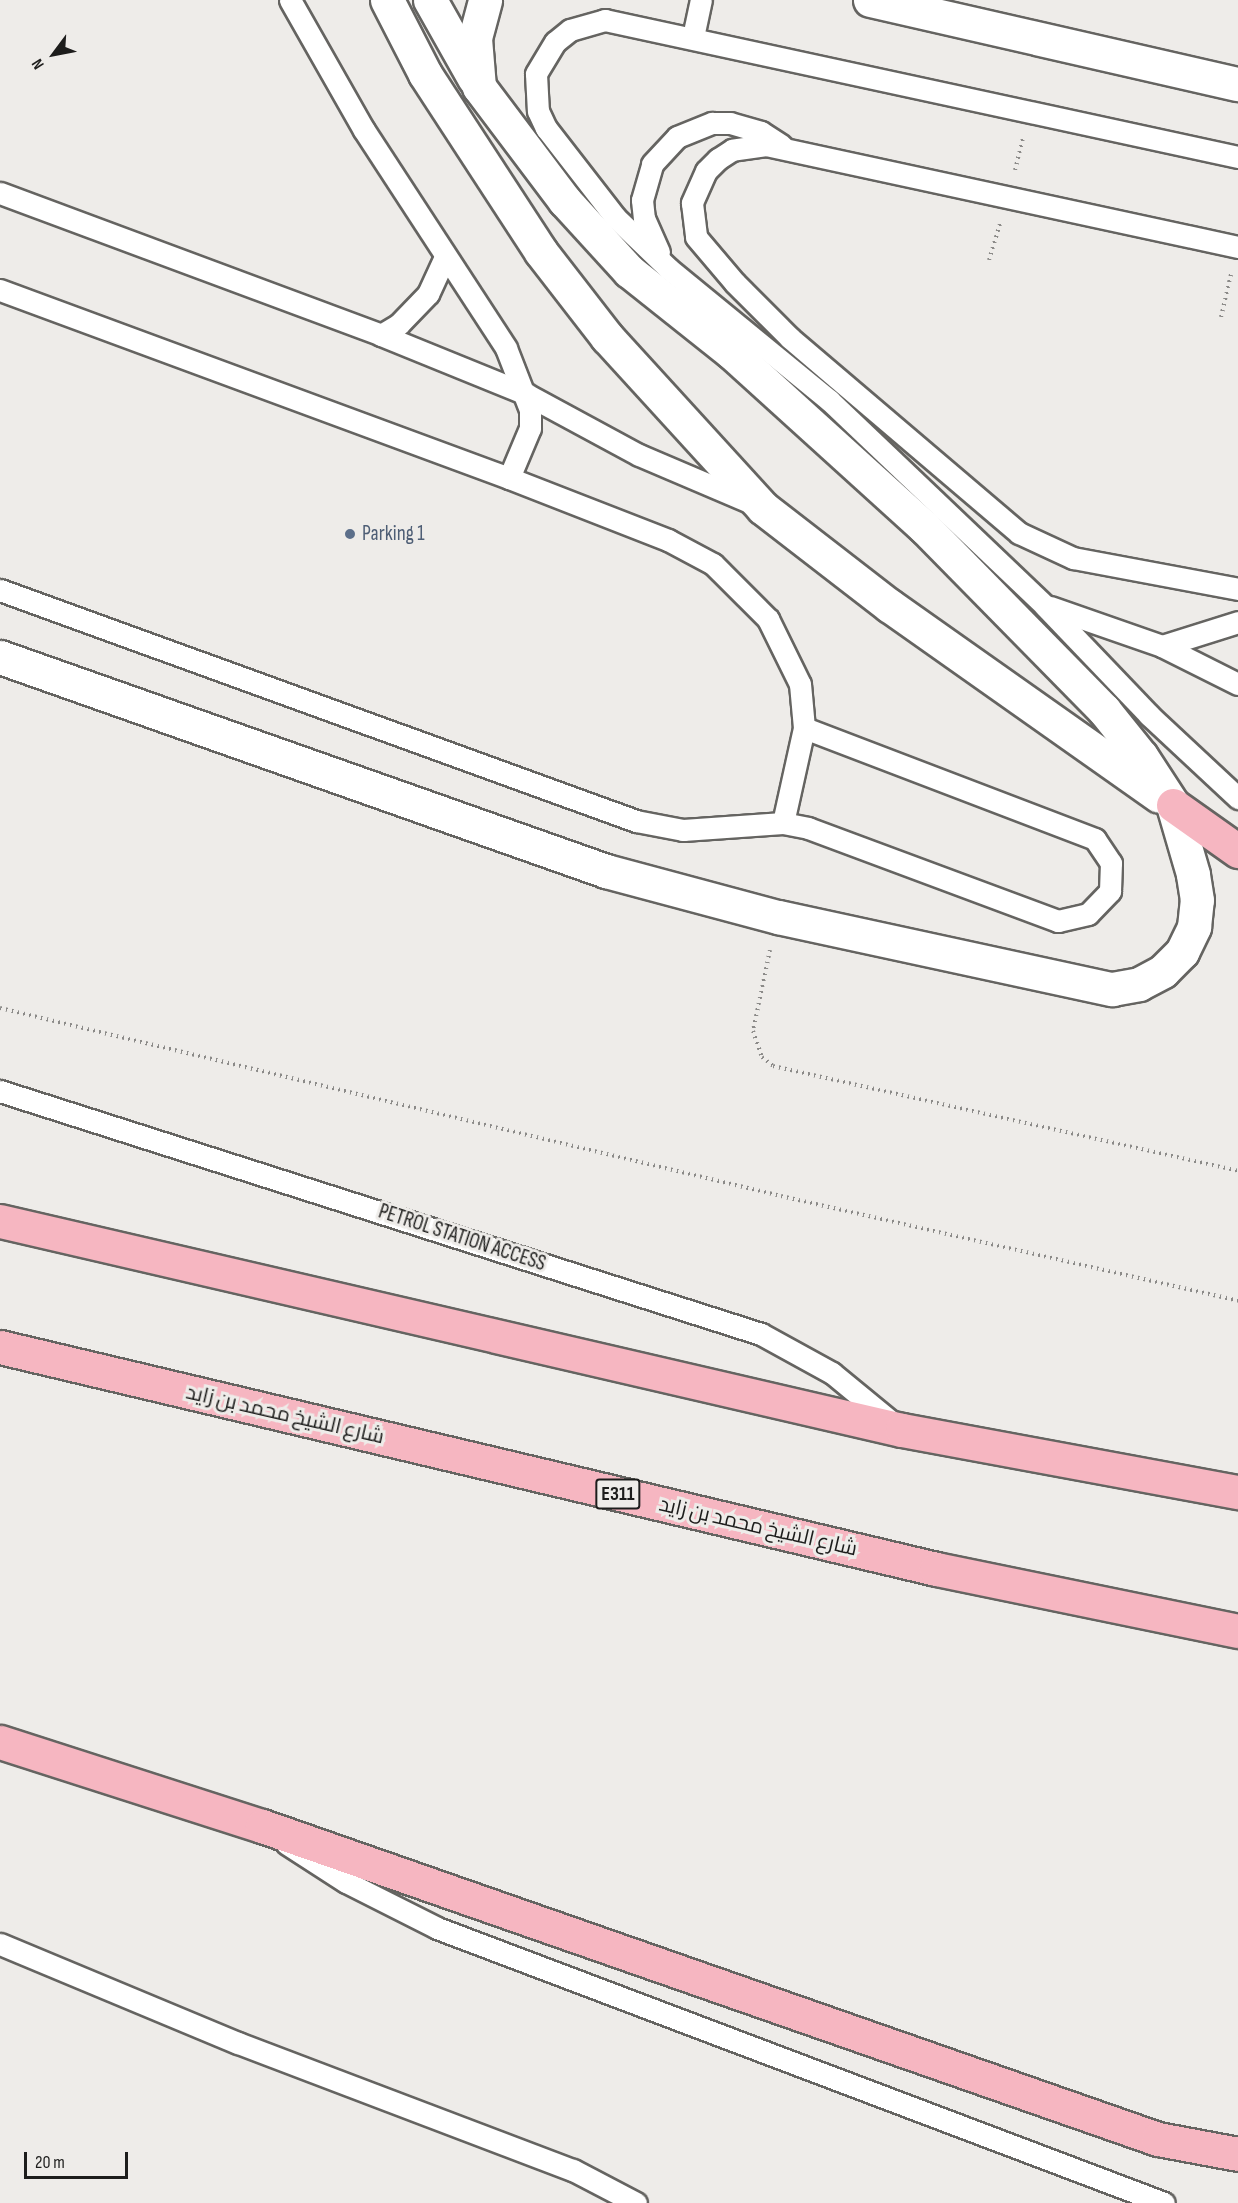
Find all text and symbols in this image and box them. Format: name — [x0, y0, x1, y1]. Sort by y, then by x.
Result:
north arrow — [24, 24, 84, 84]
text: N — [28, 55, 49, 72]
place label: Parking 1 — [362, 521, 425, 547]
marker: Parking 1 — [343, 527, 357, 541]
street label: PETROL STATION ACCESS — [375, 1199, 549, 1277]
street label: شارع الشيخ محمد بن زايد — [183, 1380, 387, 1450]
road number: E311 — [594, 1477, 642, 1511]
street label: شارع الشيخ محمد بن زايد — [656, 1492, 860, 1562]
scale bar — [27, 2140, 130, 2178]
text: 20 m — [35, 2152, 65, 2173]

